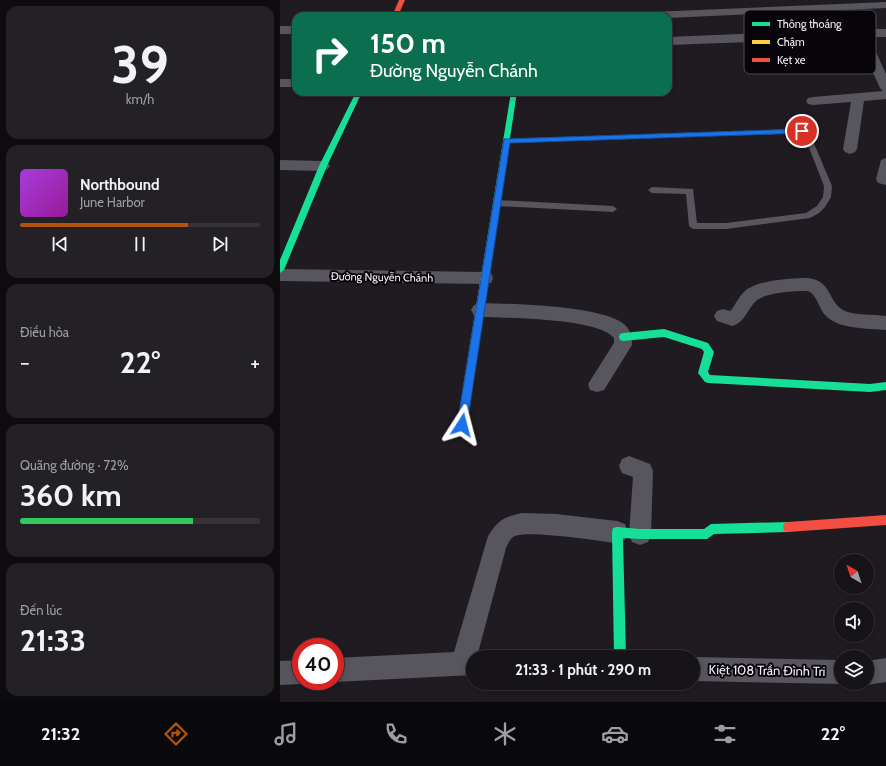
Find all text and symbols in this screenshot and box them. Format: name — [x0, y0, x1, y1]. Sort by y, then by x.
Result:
legend — [744, 10, 876, 74]
text: Thông thoáng — [777, 17, 842, 31]
text: 150 m — [370, 26, 446, 60]
icon: right — [304, 28, 356, 80]
text: 39 — [111, 33, 169, 96]
text: Chậm — [777, 35, 805, 49]
text: Kẹt xe — [777, 53, 806, 67]
text: Đường Nguyễn Chánh — [370, 60, 538, 82]
text: km/h — [126, 91, 154, 107]
pin — [785, 114, 819, 148]
icon: arrive — [791, 120, 813, 142]
text: Northbound — [80, 176, 160, 194]
text: June Harbor — [80, 194, 145, 210]
icon: previous — [49, 233, 71, 255]
icon: pause — [129, 233, 151, 255]
icon: next — [209, 233, 231, 255]
street label: Đường Nguyễn Chánh — [331, 269, 433, 285]
text: Điều hòa — [20, 324, 69, 340]
text: 22° — [120, 344, 160, 381]
text: − — [20, 349, 30, 376]
text: + — [250, 349, 260, 376]
position arrow — [441, 404, 483, 446]
text: Quãng đường · 72% — [20, 457, 129, 473]
text: 360 km — [20, 477, 122, 514]
north arrow — [834, 554, 874, 594]
map controls — [834, 554, 874, 690]
text: Đến lúc — [20, 602, 62, 618]
button: sound — [834, 602, 874, 642]
text: 21:33 — [20, 622, 86, 659]
speed limit sign: 40 — [292, 638, 344, 690]
button: layers — [834, 650, 874, 690]
text: 21:33 · 1 phút · 290 m — [515, 661, 651, 679]
street label: Kiệt 108 Trần Đình Tri — [708, 661, 826, 679]
icon: directions — [162, 720, 190, 748]
icon: music — [272, 720, 300, 748]
icon: phone — [382, 720, 410, 748]
icon: climate — [491, 720, 519, 748]
icon: car — [601, 720, 629, 748]
icon: filters — [711, 720, 739, 748]
text: 21:32 — [41, 723, 80, 745]
text: 22° — [821, 723, 845, 745]

